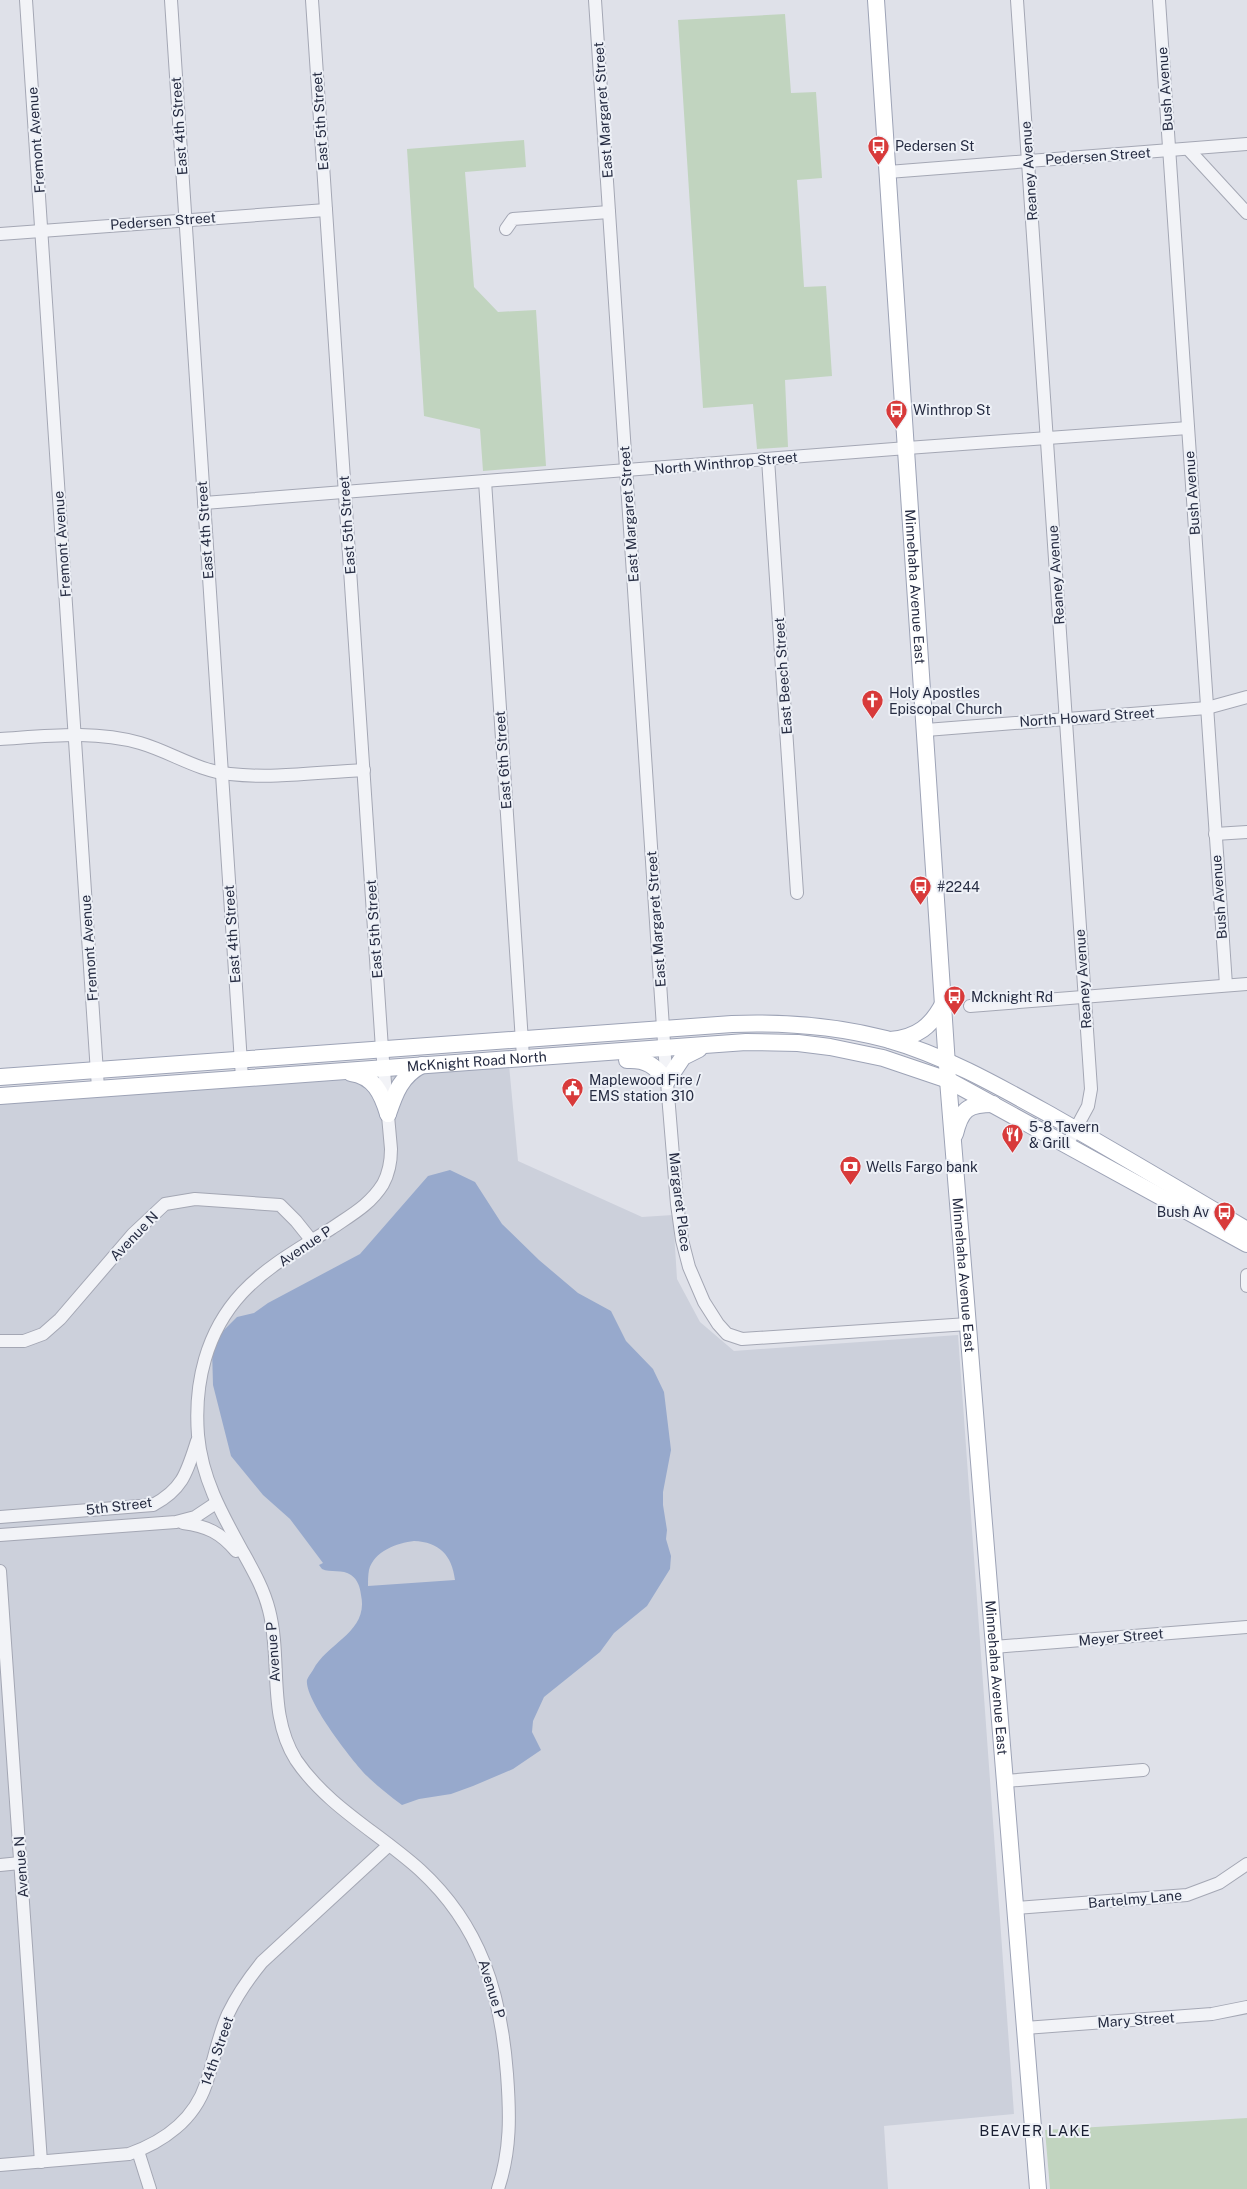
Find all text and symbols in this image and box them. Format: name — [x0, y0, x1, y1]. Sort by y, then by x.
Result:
street label: East Margaret Street — [590, 41, 616, 179]
street label: Bush Avenue — [1154, 46, 1176, 132]
street label: East 5th Street — [309, 71, 331, 171]
street label: East 4th Street — [168, 76, 190, 176]
street label: Fremont Avenue — [24, 86, 48, 194]
street label: Reaney Avenue — [1018, 121, 1040, 221]
bus stop icon: Pedersen St — [867, 134, 891, 165]
place label: Pedersen St — [895, 138, 974, 154]
street label: Pedersen Street — [1045, 144, 1151, 168]
street label: Pedersen Street — [110, 209, 216, 233]
bus stop icon: Winthrop St — [885, 398, 909, 429]
place label: Winthrop St — [913, 402, 991, 418]
street label: East Margaret Street — [616, 445, 642, 583]
street label: North Winthrop Street — [653, 449, 799, 477]
street label: Bush Avenue — [1181, 450, 1203, 536]
street label: East 5th Street — [336, 475, 358, 575]
street label: East 4th Street — [194, 480, 216, 580]
street label: Fremont Avenue — [50, 490, 74, 598]
street label: Minnehaha Avenue East — [902, 509, 928, 665]
street label: Reaney Avenue — [1045, 525, 1067, 625]
street label: East Beech Street — [771, 617, 795, 735]
place label: Holy Apostles Episcopal Church — [889, 685, 1002, 717]
church icon: Holy Apostles Episcopal Church — [861, 689, 885, 720]
street label: North Howard Street — [1019, 704, 1155, 730]
street label: East 6th Street — [492, 710, 514, 810]
street label: East Margaret Street — [643, 850, 669, 988]
street label: Bush Avenue — [1208, 854, 1230, 940]
bus stop icon: #2244 — [909, 875, 933, 906]
street label: East 5th Street — [363, 879, 385, 979]
place label: #2244 — [937, 879, 980, 895]
street label: East 4th Street — [221, 884, 243, 984]
street label: Fremont Avenue — [77, 894, 101, 1002]
street label: Reaney Avenue — [1072, 929, 1094, 1029]
bus stop icon: Mcknight Rd — [943, 985, 967, 1016]
place label: Mcknight Rd — [971, 989, 1053, 1005]
street label: McKnight Road North — [406, 1048, 547, 1075]
place label: Maplewood Fire / EMS station 310 — [589, 1072, 701, 1104]
public building icon: Maplewood Fire / EMS station 310 — [561, 1076, 585, 1107]
place label: 5-8 Tavern & Grill — [1029, 1119, 1099, 1151]
restaurant icon: 5-8 Tavern & Grill — [1001, 1123, 1025, 1154]
street label: Margaret Place — [666, 1152, 694, 1253]
bank icon: Wells Fargo bank — [838, 1155, 862, 1186]
place label: Wells Fargo bank — [866, 1159, 978, 1175]
street label: Minnehaha Avenue East — [950, 1197, 978, 1353]
bus stop icon: Bush Av — [1213, 1200, 1237, 1231]
place label: Bush Av — [1157, 1204, 1209, 1220]
street label: Avenue N — [107, 1208, 161, 1264]
street label: Avenue P — [276, 1222, 335, 1269]
street label: 5th Street — [85, 1494, 153, 1518]
street label: Minnehaha Avenue East — [982, 1600, 1011, 1756]
street label: Avenue P — [263, 1621, 283, 1683]
street label: Meyer Street — [1078, 1625, 1164, 1649]
street label: Avenue N — [11, 1836, 31, 1898]
street label: Bartelmy Lane — [1087, 1887, 1183, 1911]
street label: Avenue P — [476, 1958, 508, 2020]
street label: Mary Street — [1097, 2009, 1175, 2031]
street label: 14th Street — [198, 2014, 236, 2088]
district label: BEAVER LAKE — [979, 2122, 1091, 2139]

